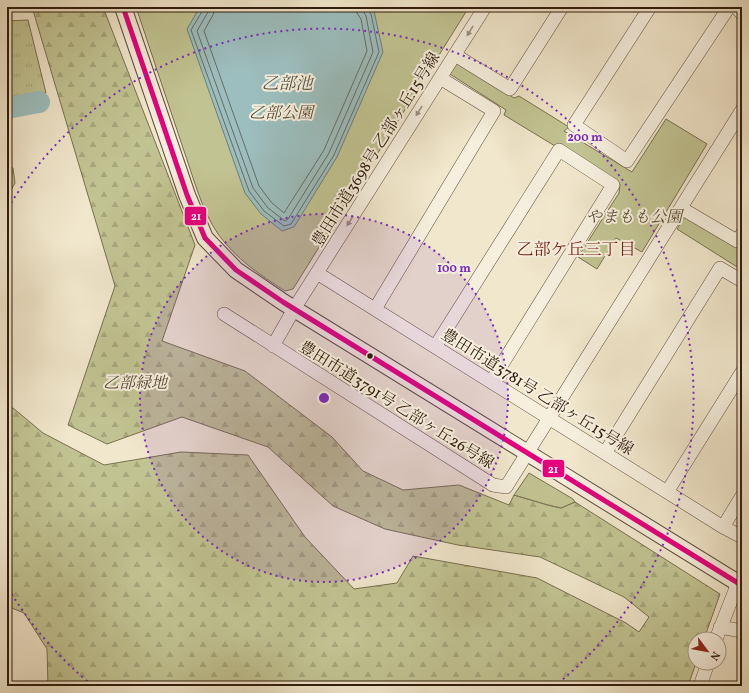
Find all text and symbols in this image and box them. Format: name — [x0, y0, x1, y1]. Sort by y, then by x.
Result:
one-way arrow — [466, 26, 474, 36]
street label: 豊田市道3698号 乙部ヶ丘15号線 — [308, 48, 446, 252]
water label: 乙部池 — [262, 73, 314, 96]
park label: 乙部公園 — [249, 103, 316, 125]
one-way arrow — [416, 105, 423, 117]
text: 200 m — [567, 130, 603, 146]
line badge: 21 — [184, 206, 207, 226]
park label: やまもも公園 — [586, 207, 685, 229]
text: 21 — [191, 210, 201, 225]
one-way arrow — [346, 216, 354, 226]
district label: 乙部ケ丘三丁目 — [517, 239, 636, 262]
text: 100 m — [437, 261, 471, 277]
street label: 豊田市道3781号 乙部ヶ丘15号線 — [437, 324, 637, 461]
street label: 豊田市道3791号 乙部ヶ丘26号線 — [294, 336, 498, 475]
unlabelled marker — [365, 351, 375, 361]
park label: 乙部緑地 — [103, 373, 169, 395]
centre of rings — [317, 391, 331, 405]
line badge: 21 — [542, 459, 565, 478]
text: 21 — [548, 463, 558, 478]
north arrow — [687, 631, 727, 671]
text: N — [706, 648, 723, 663]

